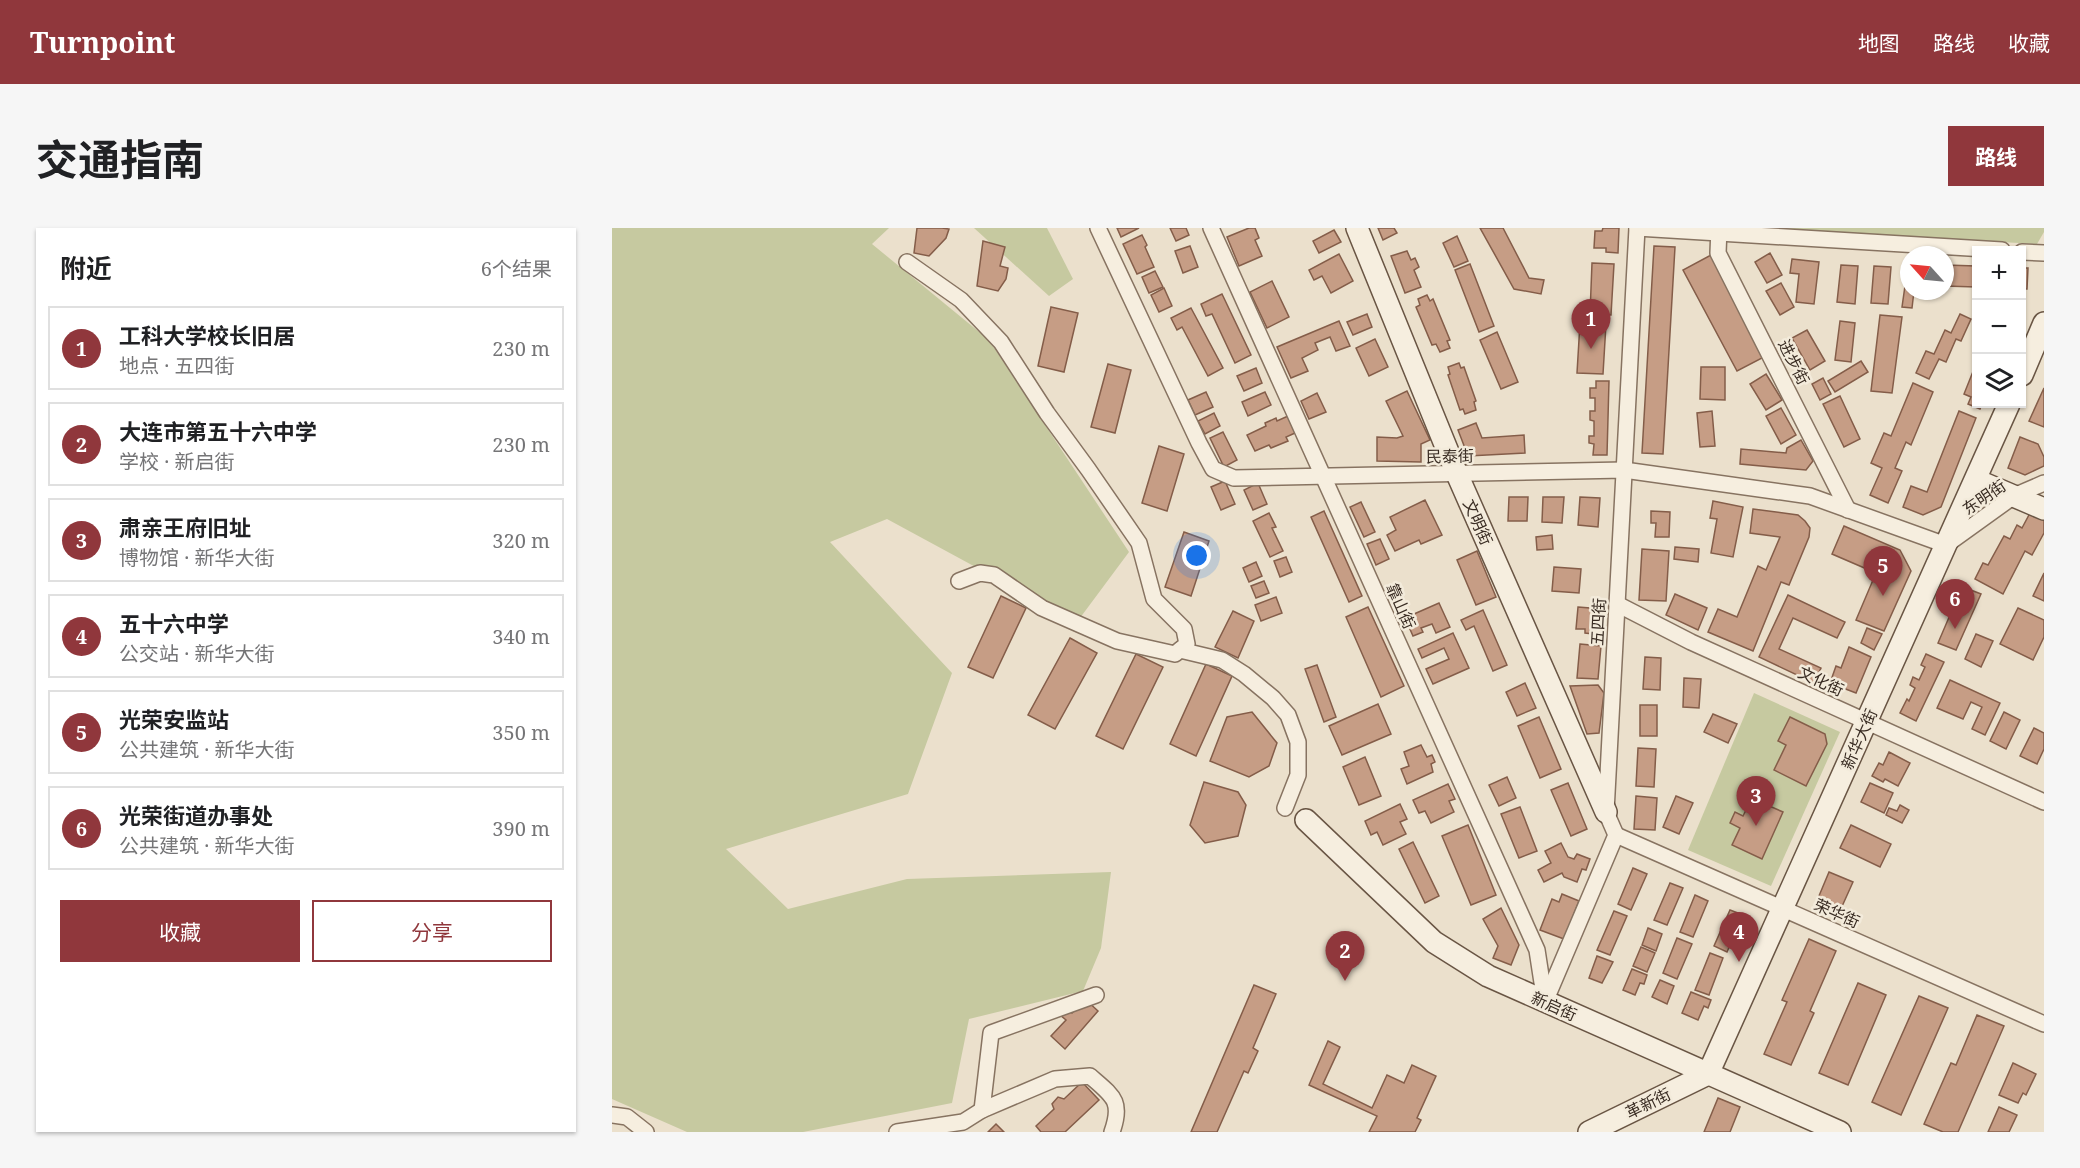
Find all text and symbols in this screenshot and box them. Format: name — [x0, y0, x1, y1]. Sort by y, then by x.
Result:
text: Turnpoint — [30, 23, 175, 61]
text: 地图 — [1858, 29, 1900, 57]
text: 路线 — [1933, 29, 1975, 57]
text: 收藏 — [2008, 29, 2050, 57]
button: 路线 — [1948, 126, 2044, 186]
text: 交通指南 — [36, 130, 204, 187]
north arrow — [1900, 246, 1954, 300]
map controls — [1972, 246, 2026, 408]
button: + — [1972, 246, 2026, 300]
text: 附近 — [60, 250, 112, 286]
text: 6个结果 — [481, 255, 552, 282]
pin: 1 — [1572, 300, 1610, 349]
button: − — [1972, 300, 2026, 354]
text: 工科大学校长旧居 — [119, 320, 295, 350]
text: 1 — [76, 335, 87, 362]
text: 230 m — [492, 335, 550, 362]
street label: 进步街 — [1773, 336, 1815, 388]
text: 地点 · 五四街 — [119, 352, 234, 379]
button: layers — [1972, 354, 2026, 408]
text: 大连市第五十六中学 — [119, 416, 317, 446]
text: 2 — [76, 431, 87, 458]
text: 230 m — [492, 431, 550, 458]
street label: 民泰街 — [1426, 445, 1474, 467]
text: 学校 · 新启街 — [119, 448, 234, 475]
street label: 东明街 — [1958, 474, 2010, 520]
street label: 文明街 — [1458, 496, 1498, 548]
text: 肃亲王府旧址 — [119, 512, 251, 542]
text: 3 — [76, 527, 87, 554]
text: 320 m — [492, 527, 550, 554]
your location — [1182, 541, 1211, 570]
text: 博物馆 · 新华大街 — [119, 544, 274, 571]
pin: 5 — [1864, 546, 1902, 596]
street label: 靠山街 — [1381, 580, 1421, 632]
pin: 6 — [1936, 580, 1974, 629]
street label: 五四街 — [1586, 597, 1610, 647]
text: 五十六中学 — [119, 608, 229, 638]
text: 4 — [76, 623, 87, 650]
text: 340 m — [492, 623, 550, 650]
text: 公交站 · 新华大街 — [119, 640, 274, 667]
street label: 文化街 — [1795, 661, 1847, 701]
text: 光荣安监站 — [119, 704, 229, 734]
street label: 新华大街 — [1836, 705, 1882, 773]
text: 5 — [76, 719, 87, 746]
text: 350 m — [492, 719, 550, 746]
text: 公共建筑 · 新华大街 — [119, 736, 294, 763]
pin: 3 — [1736, 776, 1776, 826]
text: 光荣街道办事处 — [119, 800, 273, 830]
text: 6 — [76, 815, 87, 842]
text: 390 m — [492, 815, 550, 842]
text: 公共建筑 · 新华大街 — [119, 832, 294, 859]
street label: 荣华街 — [1811, 893, 1863, 933]
button: 收藏 — [60, 900, 300, 962]
button: 分享 — [312, 900, 552, 962]
pin: 4 — [1720, 912, 1758, 962]
pin: 2 — [1326, 932, 1364, 981]
street label: 新启街 — [1528, 986, 1580, 1026]
street label: 革新街 — [1622, 1083, 1674, 1123]

